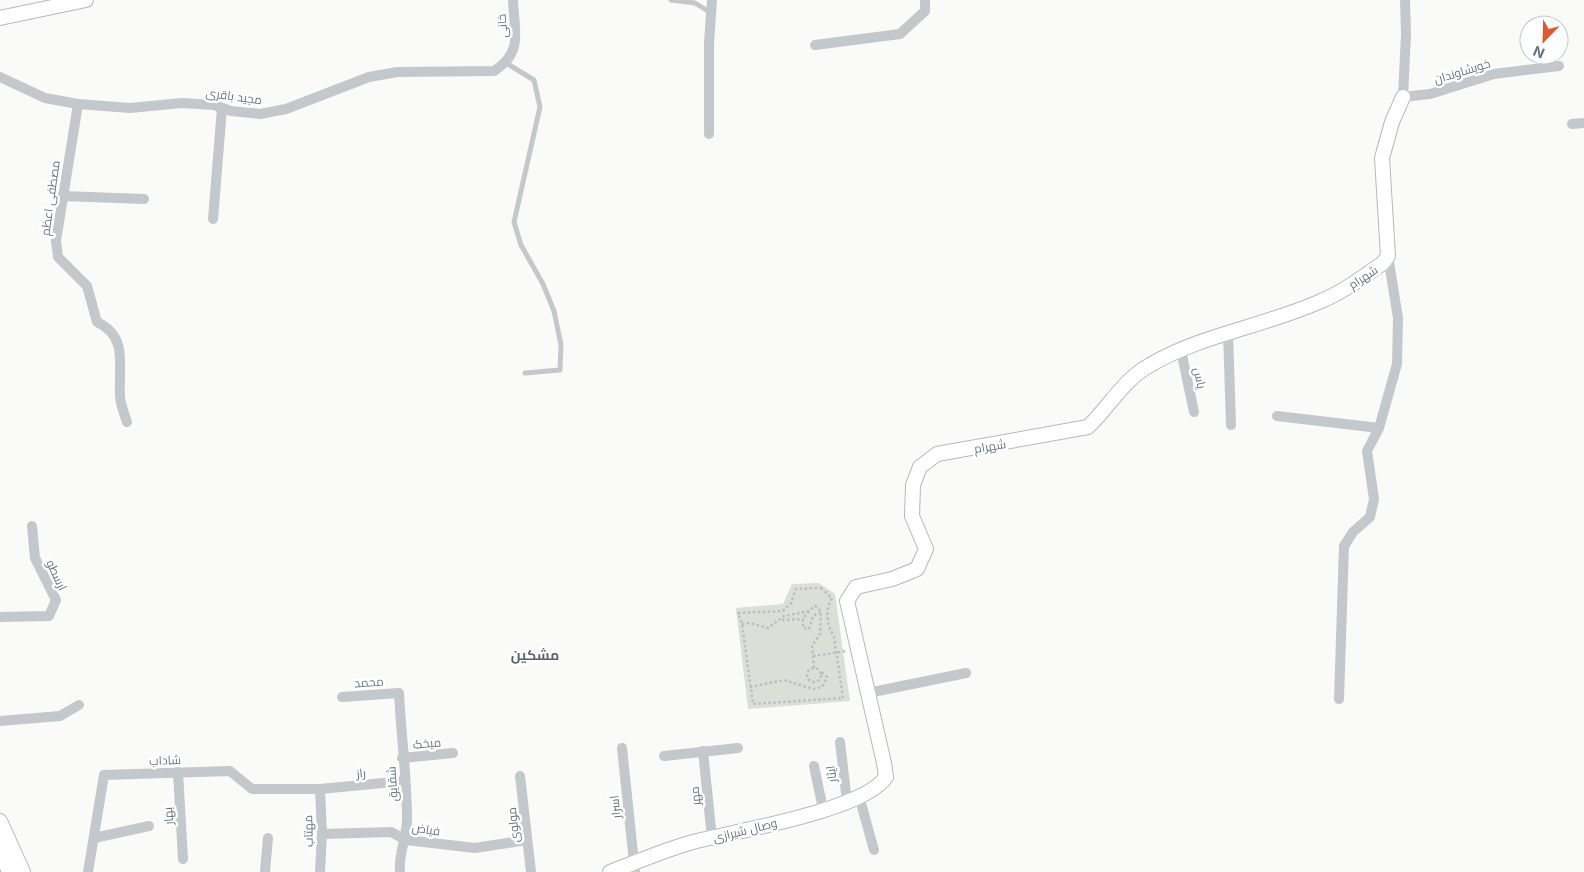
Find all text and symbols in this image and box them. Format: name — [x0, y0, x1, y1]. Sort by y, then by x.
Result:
street label: خانی — [493, 13, 511, 39]
north arrow — [1519, 15, 1569, 65]
text: N — [1530, 43, 1547, 62]
street label: خویشاوندان — [1432, 55, 1492, 87]
street label: مجید باقری — [205, 85, 263, 107]
street label: مصطفی اعظم — [37, 159, 64, 237]
street label: شهرام — [1345, 262, 1381, 293]
street label: یاس — [1190, 366, 1210, 391]
street label: شهرام — [973, 436, 1007, 457]
street label: ارسطو — [43, 557, 71, 593]
district label: مشکین — [511, 646, 559, 664]
street label: محمد — [354, 673, 384, 691]
street label: میخک — [412, 734, 442, 752]
street label: شاداب — [149, 752, 181, 768]
street label: راز — [355, 765, 366, 781]
street label: ایثار — [823, 765, 840, 784]
street label: شقایق — [383, 766, 401, 802]
street label: مهر — [687, 786, 704, 807]
street label: اسرار — [606, 795, 624, 820]
street label: مولوی — [504, 806, 522, 844]
street label: بهار — [160, 807, 176, 826]
street label: مهتاب — [300, 815, 316, 847]
street label: وصال شیرازی — [711, 815, 779, 845]
street label: فیاض — [411, 819, 441, 839]

